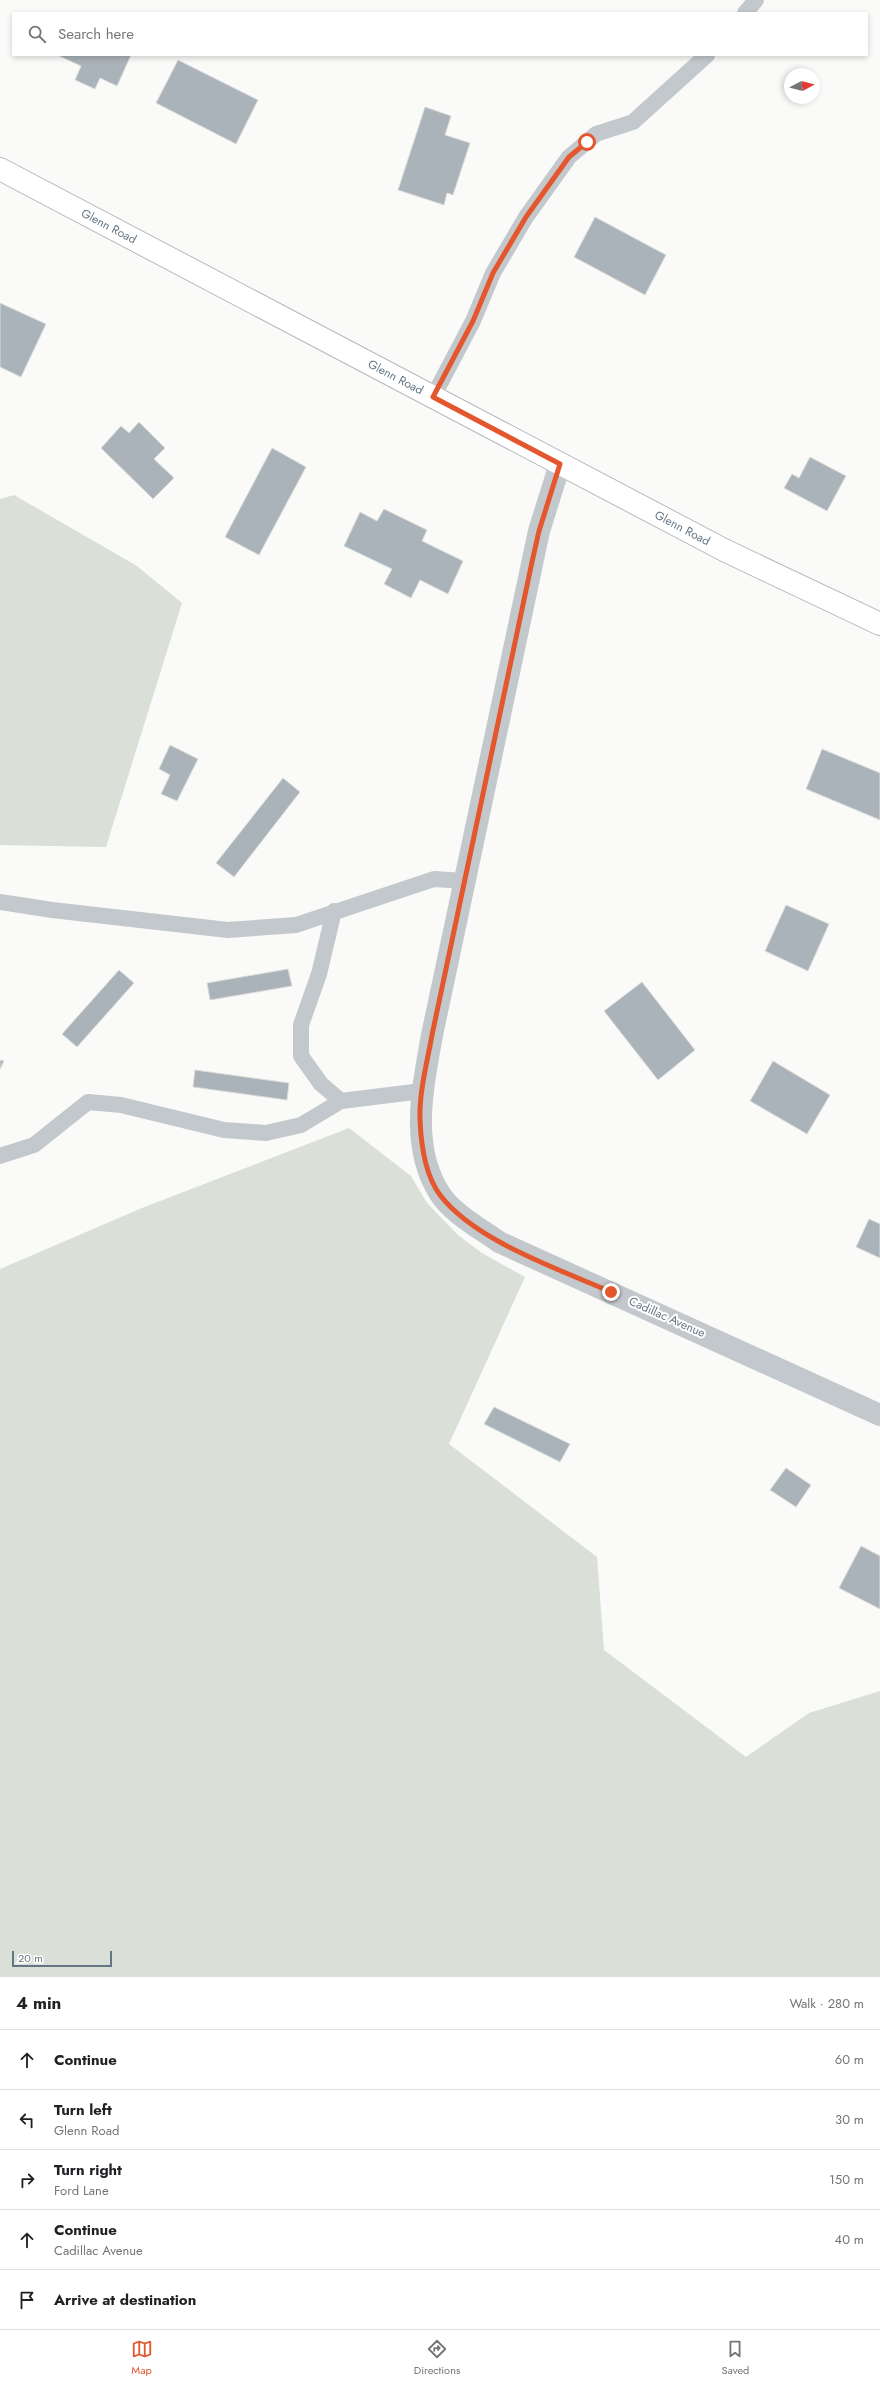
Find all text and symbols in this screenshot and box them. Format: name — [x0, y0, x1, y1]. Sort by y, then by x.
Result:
search box — [12, 12, 868, 56]
icon: search — [26, 23, 48, 45]
text: Search here — [58, 23, 134, 45]
north arrow — [784, 68, 820, 104]
route start — [578, 133, 596, 151]
street label: Glenn Road — [78, 204, 140, 248]
street label: Glenn Road — [365, 355, 427, 399]
street label: Glenn Road — [651, 506, 713, 550]
route end — [602, 1283, 620, 1301]
street label: Cadillac Avenue — [626, 1292, 708, 1342]
scale bar — [12, 1949, 112, 1968]
text: 20 m — [18, 1950, 43, 1966]
text: 4 min — [16, 1991, 61, 2015]
text: Walk · 280 m — [789, 1994, 864, 2013]
icon: ahead — [16, 2049, 38, 2071]
text: Continue — [54, 2049, 117, 2071]
text: 60 m — [835, 2050, 864, 2069]
text: Turn left — [54, 2099, 112, 2121]
icon: left — [16, 2109, 38, 2131]
text: 30 m — [835, 2110, 864, 2129]
text: Glenn Road — [54, 2121, 119, 2140]
text: Turn right — [54, 2159, 122, 2181]
icon: right — [16, 2169, 38, 2191]
text: 150 m — [829, 2170, 864, 2189]
text: Ford Lane — [54, 2181, 109, 2200]
text: Continue — [54, 2219, 117, 2241]
icon: ahead — [16, 2229, 38, 2251]
text: 40 m — [835, 2230, 864, 2249]
text: Cadillac Avenue — [54, 2241, 143, 2260]
icon: arrive — [16, 2289, 38, 2311]
text: Arrive at destination — [54, 2289, 196, 2311]
tab: Map — [131, 2338, 153, 2378]
tab: Directions — [414, 2338, 460, 2378]
tab: Saved — [722, 2338, 749, 2378]

